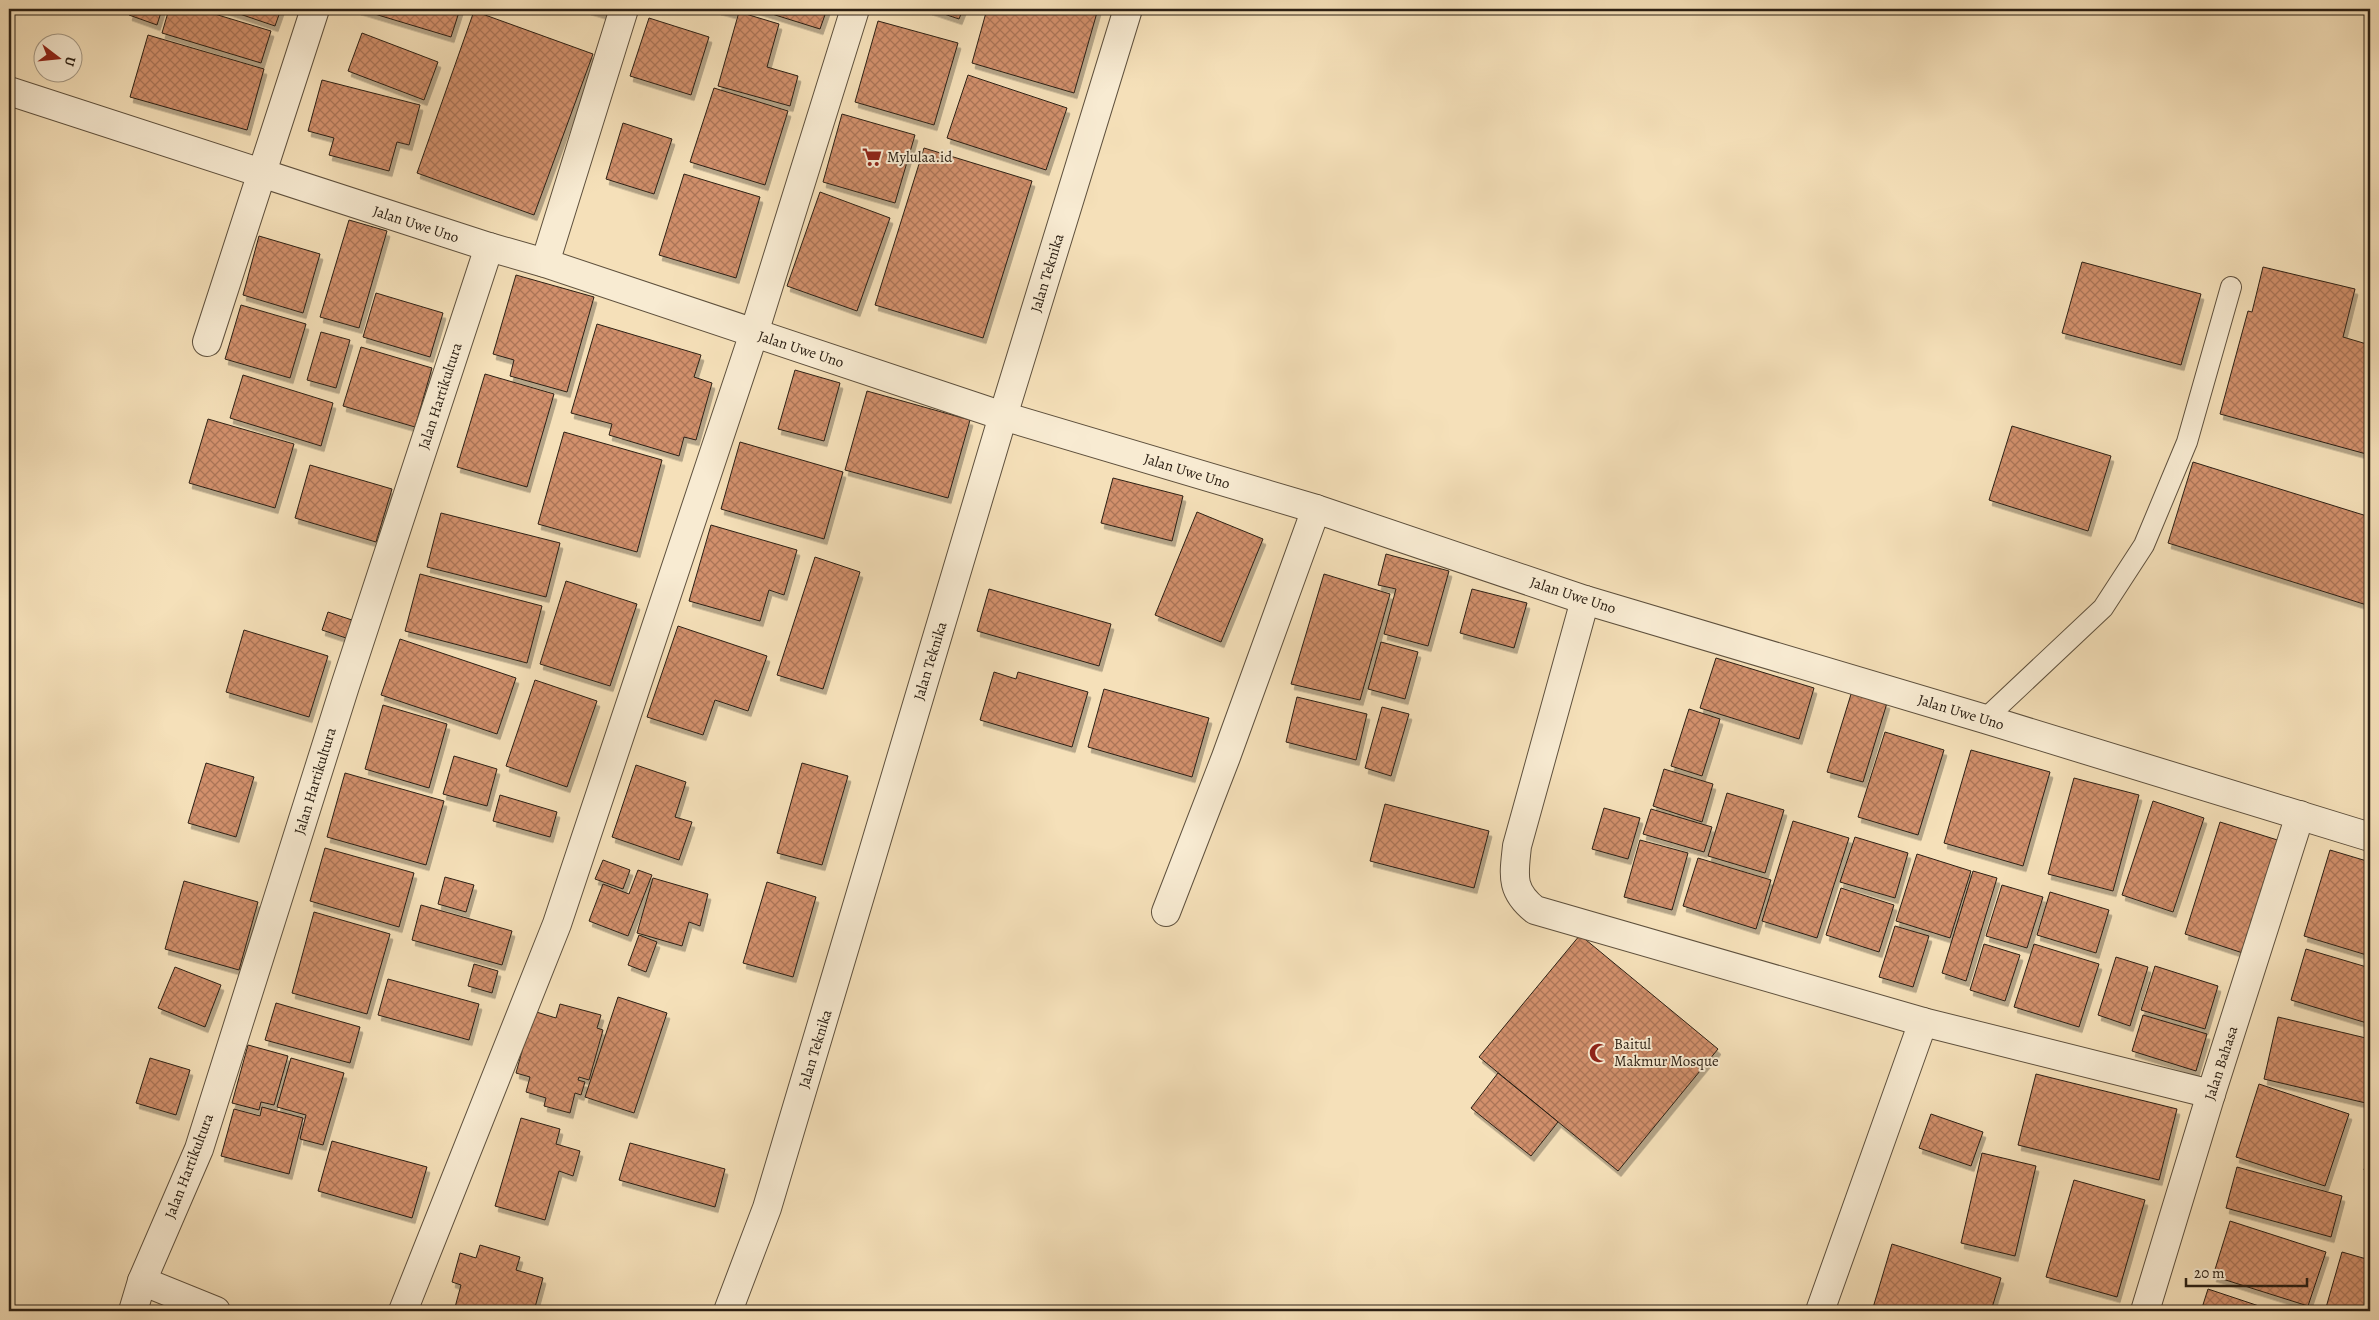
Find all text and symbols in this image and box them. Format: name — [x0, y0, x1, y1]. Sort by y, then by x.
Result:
north arrow — [32, 32, 82, 82]
text: U — [60, 54, 80, 68]
supermarket icon: Mylulaa.id — [861, 146, 883, 168]
place label: Mylulaa.id — [887, 147, 953, 167]
street label: Jalan Uwe Uno — [371, 201, 461, 247]
street label: Jalan Teknika — [1026, 231, 1068, 315]
street label: Jalan Uwe Uno — [756, 326, 846, 372]
street label: Jalan Hartikultura — [413, 340, 467, 452]
street label: Jalan Uwe Uno — [1141, 448, 1233, 494]
street label: Jalan Uwe Uno — [1528, 572, 1618, 618]
street label: Jalan Teknika — [909, 619, 951, 703]
street label: Jalan Uwe Uno — [1915, 689, 2007, 735]
street label: Jalan Hartikultura — [289, 725, 341, 837]
street label: Jalan Teknika — [794, 1007, 836, 1091]
street label: Jalan Bahasa — [2200, 1023, 2242, 1103]
place label: Baitul Makmur Mosque — [1614, 1034, 1719, 1071]
mosque icon: Baitul Makmur Mosque — [1588, 1042, 1610, 1064]
street label: Jalan Hartikultura — [160, 1111, 218, 1221]
scale bar — [2186, 1255, 2308, 1287]
text: 20 m — [2194, 1263, 2225, 1283]

